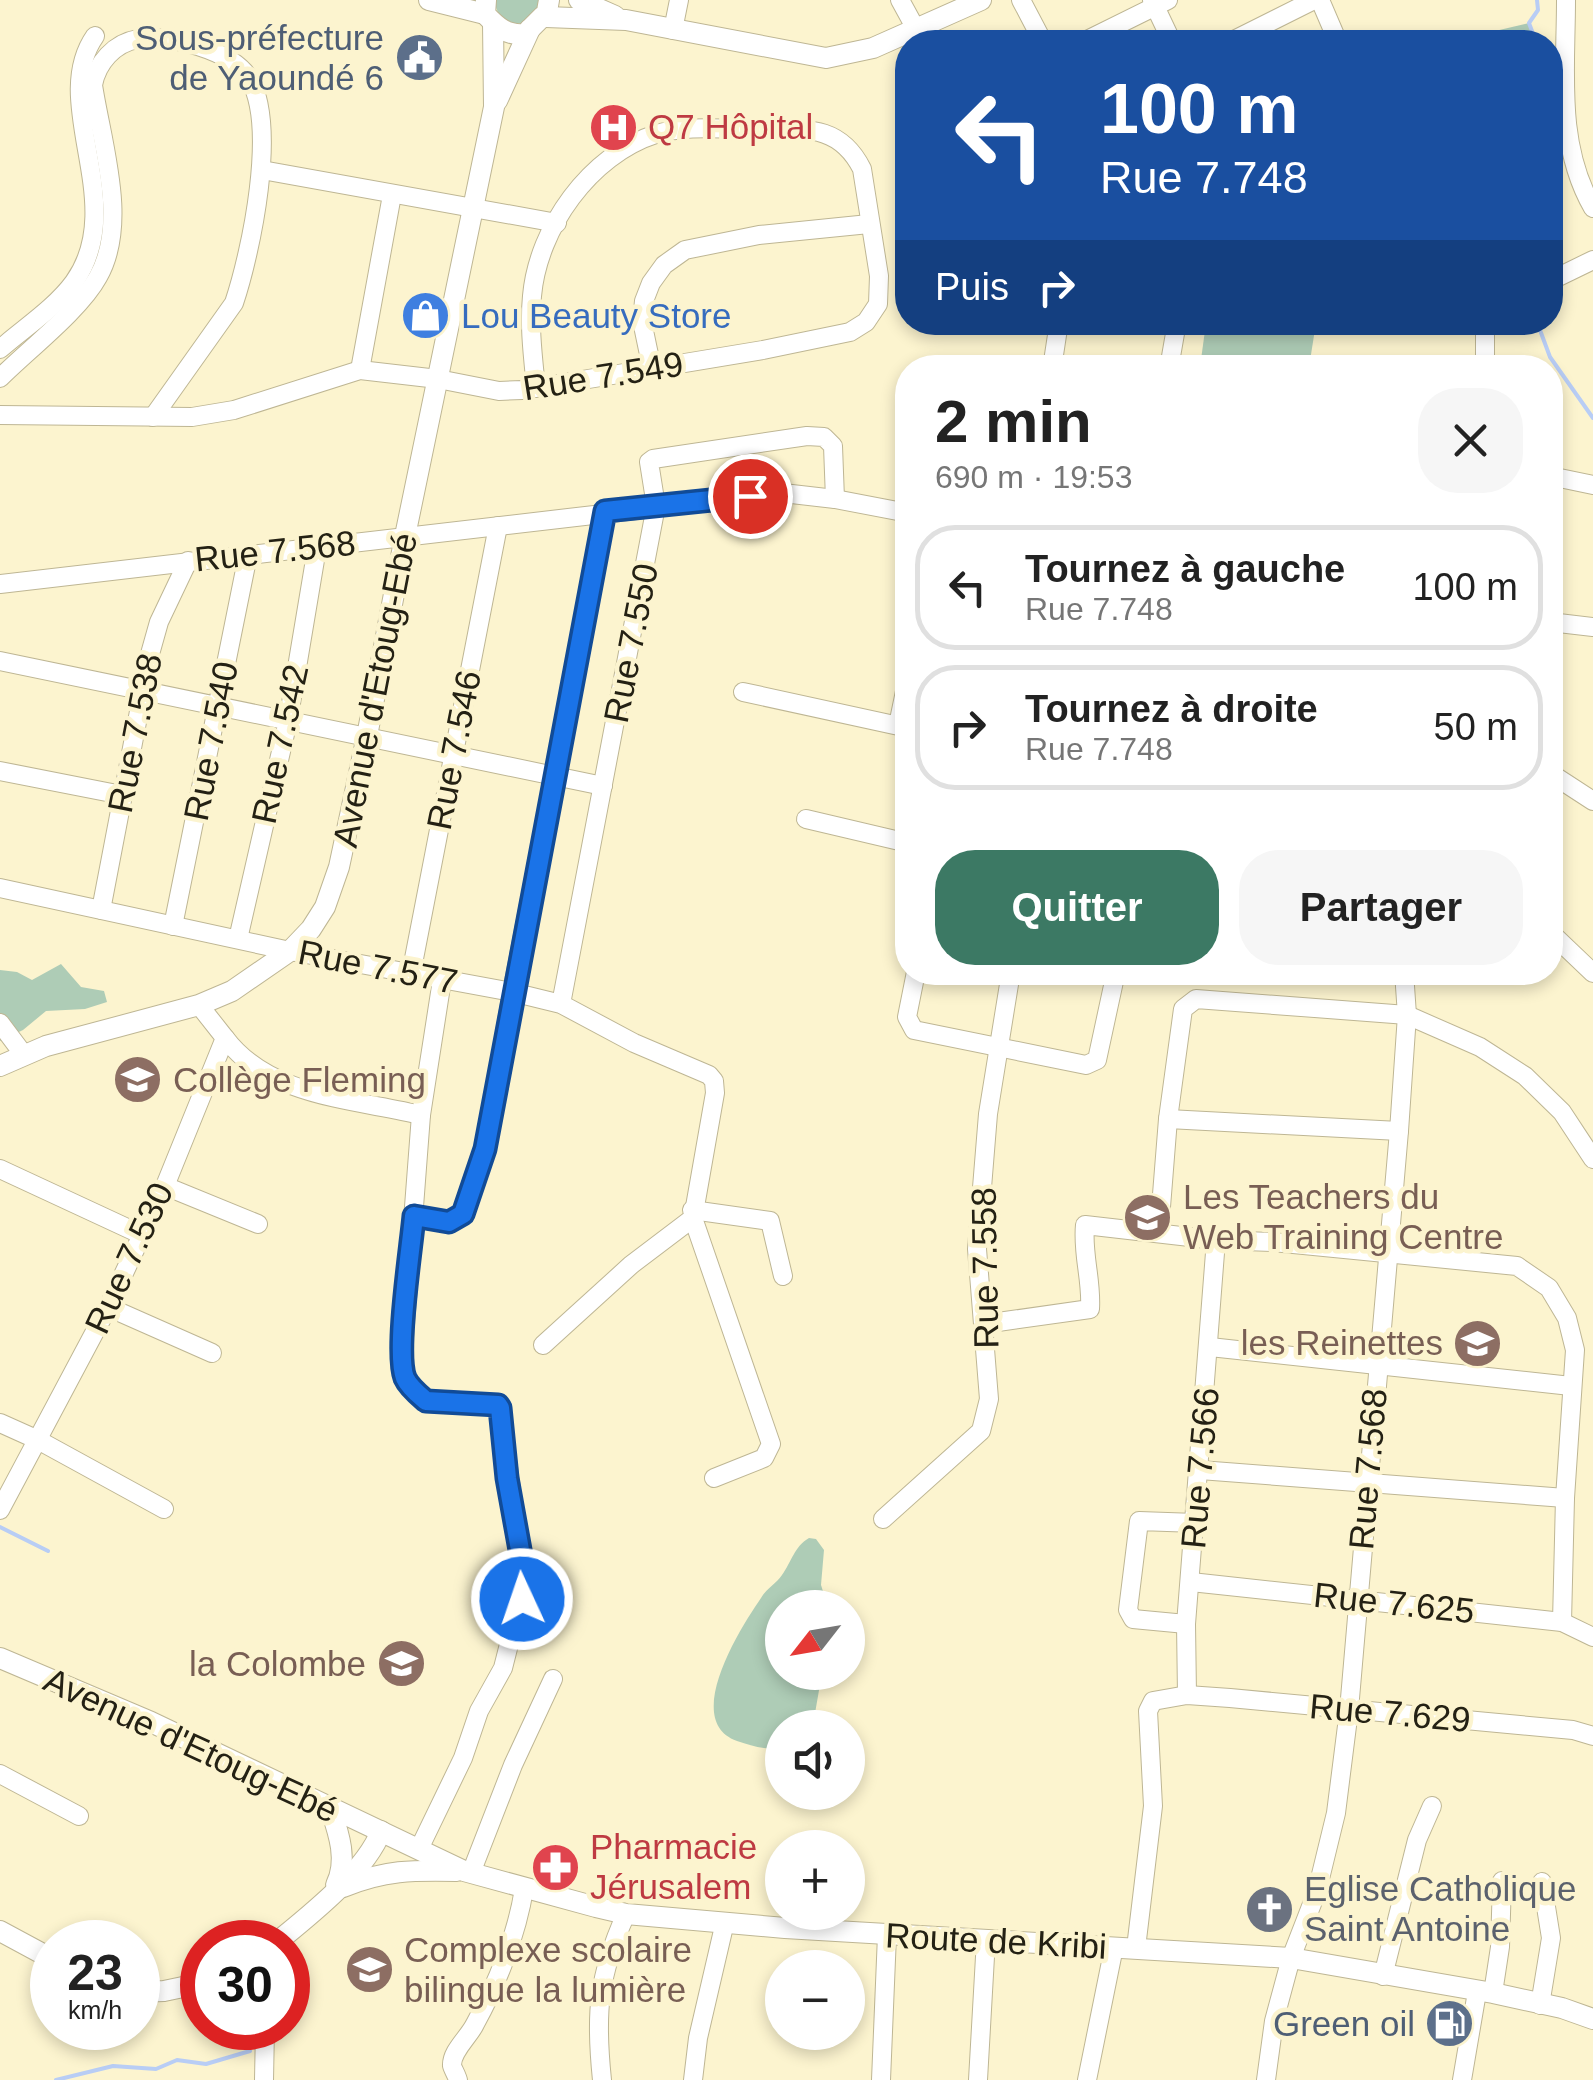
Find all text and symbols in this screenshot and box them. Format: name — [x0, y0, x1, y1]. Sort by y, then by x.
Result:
place label: Sous-préfecture de Yaoundé 6 — [135, 18, 384, 97]
public building icon: Sous-préfecture de Yaoundé 6 — [393, 32, 445, 84]
icon: left — [935, 70, 1065, 200]
text: 100 m — [1100, 70, 1298, 148]
hospital icon: Q7 Hôpital — [587, 101, 639, 153]
place label: Q7 Hôpital — [648, 107, 813, 146]
text: Rue 7.748 — [1100, 152, 1308, 203]
icon: right — [1029, 260, 1084, 315]
text: Puis — [935, 266, 1009, 308]
shop icon: Lou Beauty Store — [400, 290, 452, 342]
place label: Lou Beauty Store — [461, 296, 731, 335]
street label: Rue 7.549 — [520, 344, 686, 407]
text: 2 min — [935, 388, 1092, 455]
button: close — [1418, 388, 1523, 493]
pin — [708, 454, 793, 539]
text: 690 m · 19:53 — [935, 459, 1132, 495]
icon: arrive — [723, 469, 778, 524]
street label: Rue 7.568 — [193, 523, 357, 578]
street label: Avenue d'Etoug-Ebé — [325, 529, 424, 850]
text: Tournez à gauche — [1025, 548, 1345, 590]
street label: Rue 7.550 — [596, 560, 665, 726]
icon: left — [940, 560, 995, 615]
text: 100 m — [1412, 566, 1518, 608]
text: Rue 7.748 — [1025, 591, 1173, 627]
street label: Rue 7.538 — [100, 650, 169, 816]
street label: Rue 7.540 — [176, 658, 245, 824]
street label: Rue 7.542 — [244, 661, 315, 827]
street label: Rue 7.546 — [419, 667, 488, 833]
text: Tournez à droite — [1025, 688, 1318, 730]
icon: right — [940, 700, 995, 755]
text: 50 m — [1434, 706, 1518, 748]
text: Rue 7.748 — [1025, 731, 1173, 767]
button: Quitter — [935, 850, 1219, 965]
button: Partager — [1239, 850, 1523, 965]
street label: Rue 7.577 — [295, 932, 461, 1001]
school or university icon: Collège Fleming — [112, 1054, 164, 1106]
place label: Collège Fleming — [173, 1060, 426, 1099]
street label: Rue 7.530 — [77, 1176, 180, 1339]
place label: Les Teachers du Web Training Centre — [1183, 1177, 1503, 1256]
street label: Rue 7.558 — [964, 1187, 1005, 1349]
school or university icon: Les Teachers du Web Training Centre — [1122, 1191, 1174, 1243]
school or university icon: les Reinettes — [1452, 1317, 1504, 1369]
place label: les Reinettes — [1241, 1323, 1443, 1362]
street label: Rue 7.566 — [1173, 1386, 1226, 1550]
street label: Rue 7.568 — [1341, 1387, 1394, 1551]
position arrow — [470, 1547, 574, 1651]
street label: Rue 7.625 — [1312, 1575, 1476, 1630]
north arrow — [765, 1590, 865, 1690]
map controls — [765, 1590, 865, 2050]
school or university icon: la Colombe — [375, 1638, 427, 1690]
place label: la Colombe — [189, 1644, 366, 1683]
street label: Avenue d'Etoug-Ebé — [38, 1659, 344, 1830]
street label: Rue 7.629 — [1308, 1686, 1472, 1739]
button: sound — [765, 1710, 865, 1810]
place label: Pharmacie Jérusalem — [590, 1827, 757, 1906]
button: + — [765, 1830, 865, 1930]
pharmacy icon: Pharmacie Jérusalem — [529, 1841, 581, 1893]
place label: Eglise Catholique Saint Antoine — [1304, 1869, 1576, 1948]
church icon: Eglise Catholique Saint Antoine — [1243, 1883, 1295, 1935]
street label: Route de Kribi — [884, 1915, 1108, 1966]
speed limit sign: 30 — [180, 1920, 310, 2050]
place label: Complexe scolaire bilingue la lumière — [404, 1930, 692, 2009]
school or university icon: Complexe scolaire bilingue la lumière — [343, 1944, 395, 1996]
text: 23 — [67, 1945, 123, 2001]
button: − — [765, 1950, 865, 2050]
text: km/h — [68, 1996, 122, 2024]
fuel station icon: Green oil — [1424, 1998, 1476, 2050]
place label: Green oil — [1273, 2004, 1415, 2043]

